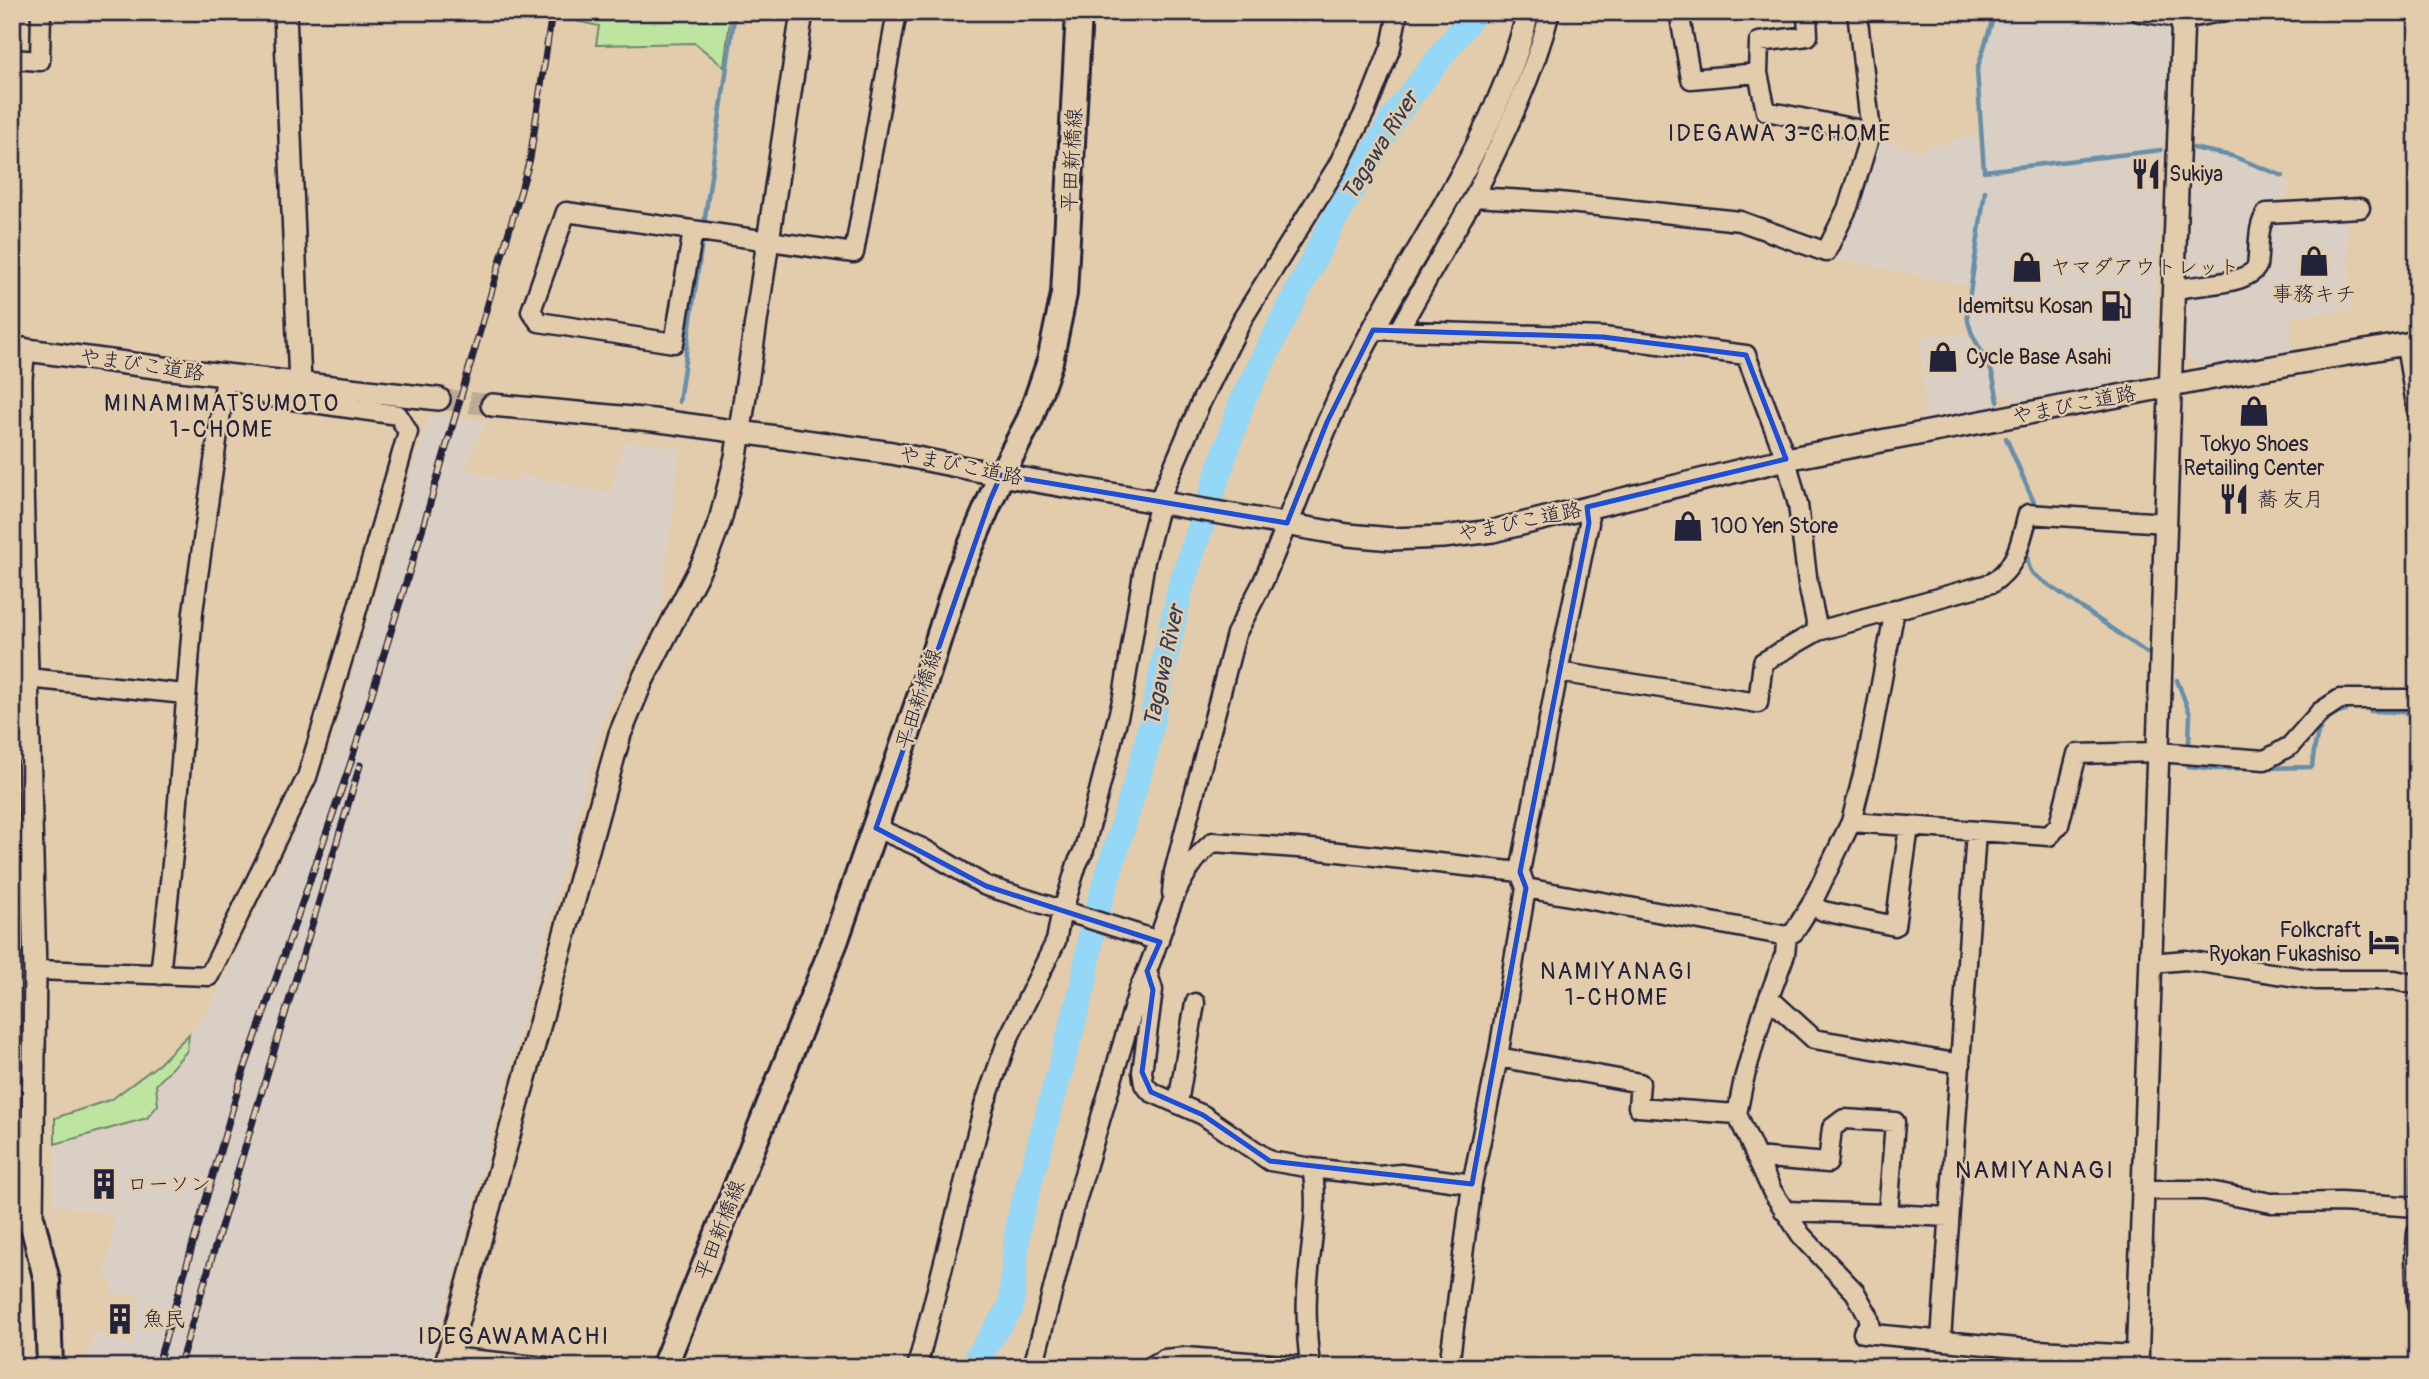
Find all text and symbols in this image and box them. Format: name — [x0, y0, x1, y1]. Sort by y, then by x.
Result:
water label: Tagawa River — [1335, 84, 1427, 206]
street label: 平田新橋線 — [1056, 107, 1088, 213]
district label: IDEGAWA 3-CHOME — [1668, 119, 1892, 148]
restaurant icon: Sukiya — [2129, 157, 2163, 191]
place label: Sukiya — [2169, 161, 2223, 188]
shop icon: 事務キチ — [2297, 244, 2331, 278]
shop icon: ヤマダアウトレット — [2010, 250, 2044, 284]
place label: ヤマダアウトレット — [2050, 254, 2240, 281]
place label: 事務キチ — [2272, 281, 2356, 308]
fuel station icon: Idemitsu Kosan — [2099, 289, 2133, 323]
place label: Idemitsu Kosan — [1957, 293, 2093, 320]
shop icon: Cycle Base Asahi — [1926, 340, 1960, 374]
street label: やまびこ道路 — [78, 343, 206, 387]
place label: Cycle Base Asahi — [1966, 344, 2111, 371]
street label: やまびこ道路 — [2010, 380, 2138, 430]
district label: MINAMIMATSUMOTO 1-CHOME — [104, 389, 340, 444]
shop icon: Tokyo Shoes Retailing Center — [2237, 394, 2271, 428]
place label: Tokyo Shoes Retailing Center — [2184, 431, 2325, 482]
street label: やまびこ道路 — [897, 441, 1025, 491]
restaurant icon: 蕎 友月 — [2217, 482, 2251, 516]
place label: 蕎 友月 — [2257, 486, 2325, 513]
street label: やまびこ道路 — [1456, 496, 1584, 548]
shop icon: 100 Yen Store — [1671, 509, 1705, 543]
place label: 100 Yen Store — [1711, 513, 1839, 540]
water label: Tagawa River — [1137, 600, 1192, 729]
street label: 平田新橋線 — [890, 645, 948, 753]
place label: Folkcraft Ryokan Fukashiso — [2209, 917, 2362, 968]
hotel icon: Folkcraft Ryokan Fukashiso — [2367, 925, 2401, 959]
district label: NAMIYANAGI 1-CHOME — [1540, 957, 1694, 1012]
district label: NAMIYANAGI — [1955, 1156, 2115, 1185]
building icon: ローソン — [87, 1167, 121, 1201]
place label: ローソン — [127, 1171, 211, 1198]
street label: 平田新橋線 — [689, 1176, 751, 1284]
building icon: 魚民 — [103, 1302, 137, 1336]
place label: 魚民 — [143, 1306, 185, 1333]
district label: IDEGAWAMACHI — [418, 1322, 610, 1351]

